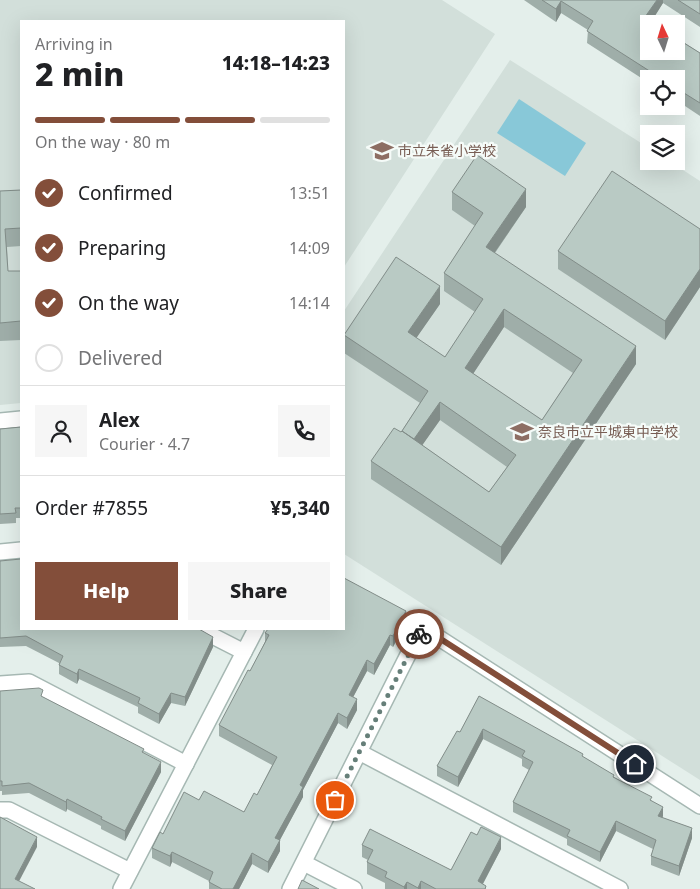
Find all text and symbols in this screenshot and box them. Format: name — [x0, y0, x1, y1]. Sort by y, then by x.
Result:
north arrow — [640, 15, 685, 60]
map controls — [640, 15, 685, 170]
text: Arriving in — [35, 33, 113, 55]
text: 14:18–14:23 — [222, 50, 330, 76]
text: 2 min — [35, 52, 124, 95]
button: locate — [640, 70, 685, 115]
button: layers — [640, 125, 685, 170]
text: On the way · 80 m — [35, 131, 170, 153]
school or university icon: 市立朱雀小学校 — [369, 138, 395, 164]
place label: 市立朱雀小学校 — [398, 141, 496, 160]
icon: check — [35, 179, 63, 207]
text: Confirmed — [78, 180, 173, 206]
text: 13:51 — [289, 182, 330, 204]
icon: check — [35, 234, 63, 262]
text: Preparing — [78, 235, 166, 261]
text: 14:09 — [289, 237, 330, 259]
icon: check — [35, 289, 63, 317]
text: On the way — [78, 290, 179, 316]
text: 14:14 — [289, 292, 330, 314]
text: Delivered — [78, 345, 163, 371]
button: person — [35, 405, 87, 457]
button: phone — [278, 405, 330, 457]
text: Alex — [99, 407, 140, 433]
school or university icon: 奈良市立平城東中学校 — [509, 419, 535, 445]
place label: 奈良市立平城東中学校 — [538, 422, 678, 441]
text: Courier · 4.7 — [99, 433, 190, 455]
text: Order #7855 — [35, 495, 148, 521]
text: ¥5,340 — [270, 495, 330, 521]
button: Help — [35, 562, 178, 620]
button: Share — [188, 562, 330, 620]
courier — [394, 609, 444, 659]
icon: bike — [405, 620, 433, 648]
pin — [614, 743, 656, 785]
icon: home — [621, 750, 649, 778]
pin — [314, 779, 356, 821]
icon: bag — [321, 786, 349, 814]

